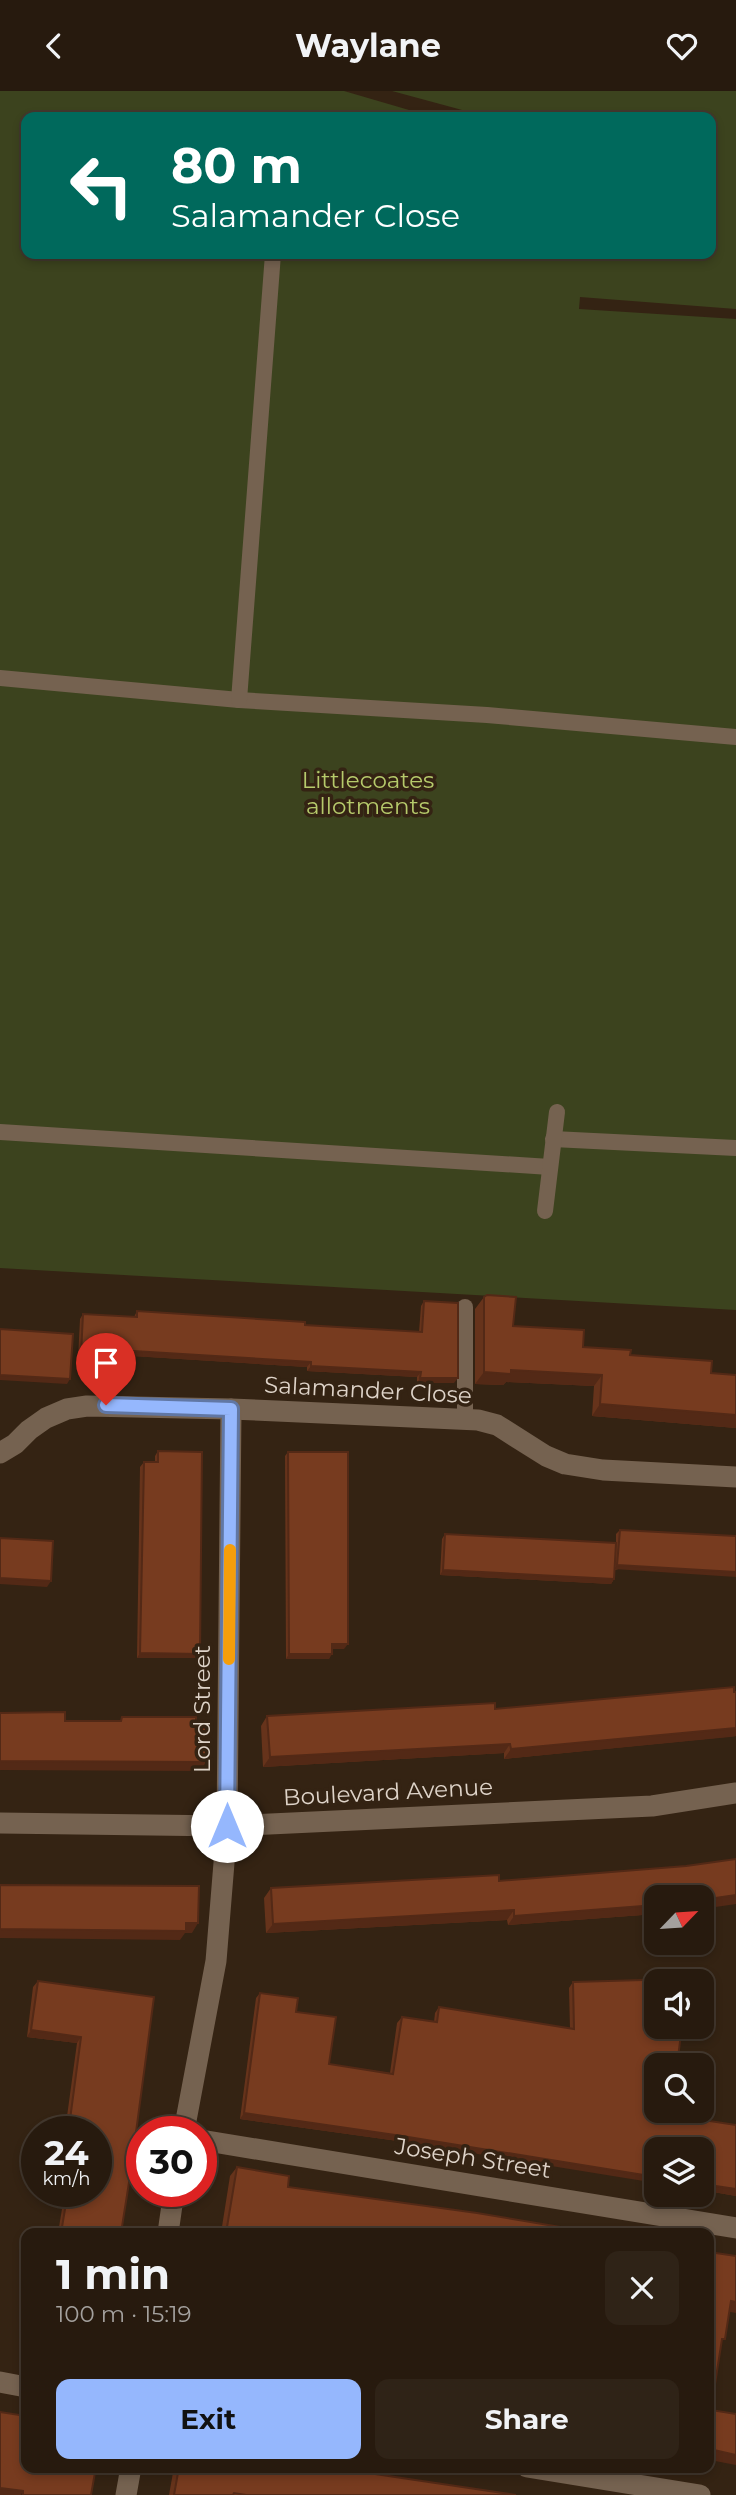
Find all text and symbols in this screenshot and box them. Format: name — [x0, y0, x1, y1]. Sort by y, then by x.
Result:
text: Waylane — [295, 26, 441, 65]
icon: back — [35, 27, 73, 65]
icon: heart — [663, 27, 701, 65]
text: 80 m — [171, 136, 302, 195]
icon: left — [56, 140, 147, 231]
text: Salamander Close — [171, 196, 460, 235]
park label: Littlecoates allotments — [302, 766, 434, 820]
pin — [76, 1333, 136, 1405]
icon: arrive — [87, 1344, 125, 1382]
street label: Salamander Close — [264, 1371, 472, 1409]
street label: Lord Street — [188, 1645, 216, 1773]
street label: Boulevard Avenue — [282, 1773, 494, 1811]
position arrow — [190, 1789, 264, 1863]
north arrow — [644, 1885, 714, 1955]
map controls — [644, 1885, 714, 2207]
button: sound — [644, 1969, 714, 2039]
button: search — [644, 2053, 714, 2123]
speed limit sign: 30 — [126, 2116, 217, 2207]
text: 24 — [44, 2131, 89, 2174]
street label: Joseph Street — [392, 2132, 553, 2184]
button: layers — [644, 2137, 714, 2207]
text: km/h — [42, 2168, 91, 2190]
text: 1 min — [56, 2248, 170, 2300]
button: close — [605, 2251, 679, 2325]
text: 100 m · 15:19 — [56, 2300, 192, 2328]
button: Exit — [56, 2379, 361, 2459]
button: Share — [375, 2379, 679, 2459]

